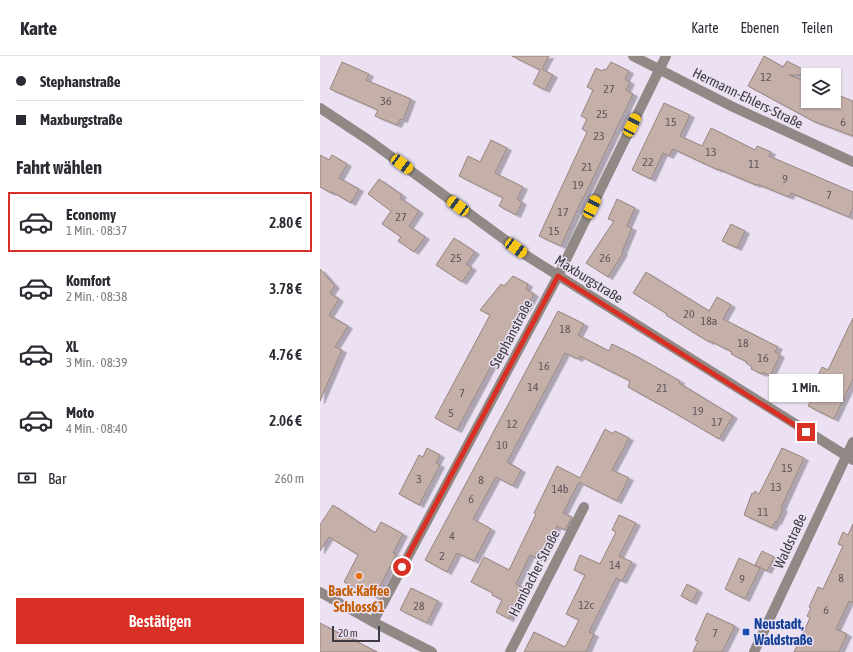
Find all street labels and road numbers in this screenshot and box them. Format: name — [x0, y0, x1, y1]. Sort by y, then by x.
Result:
street label: Hermann-Ehlers-Straße — [690, 64, 806, 132]
street label: Maxburgstraße — [552, 252, 626, 306]
street label: Stephanstraße — [486, 297, 536, 371]
street label: Waldstraße — [770, 511, 810, 571]
street label: Hambacher Straße — [505, 527, 563, 619]

